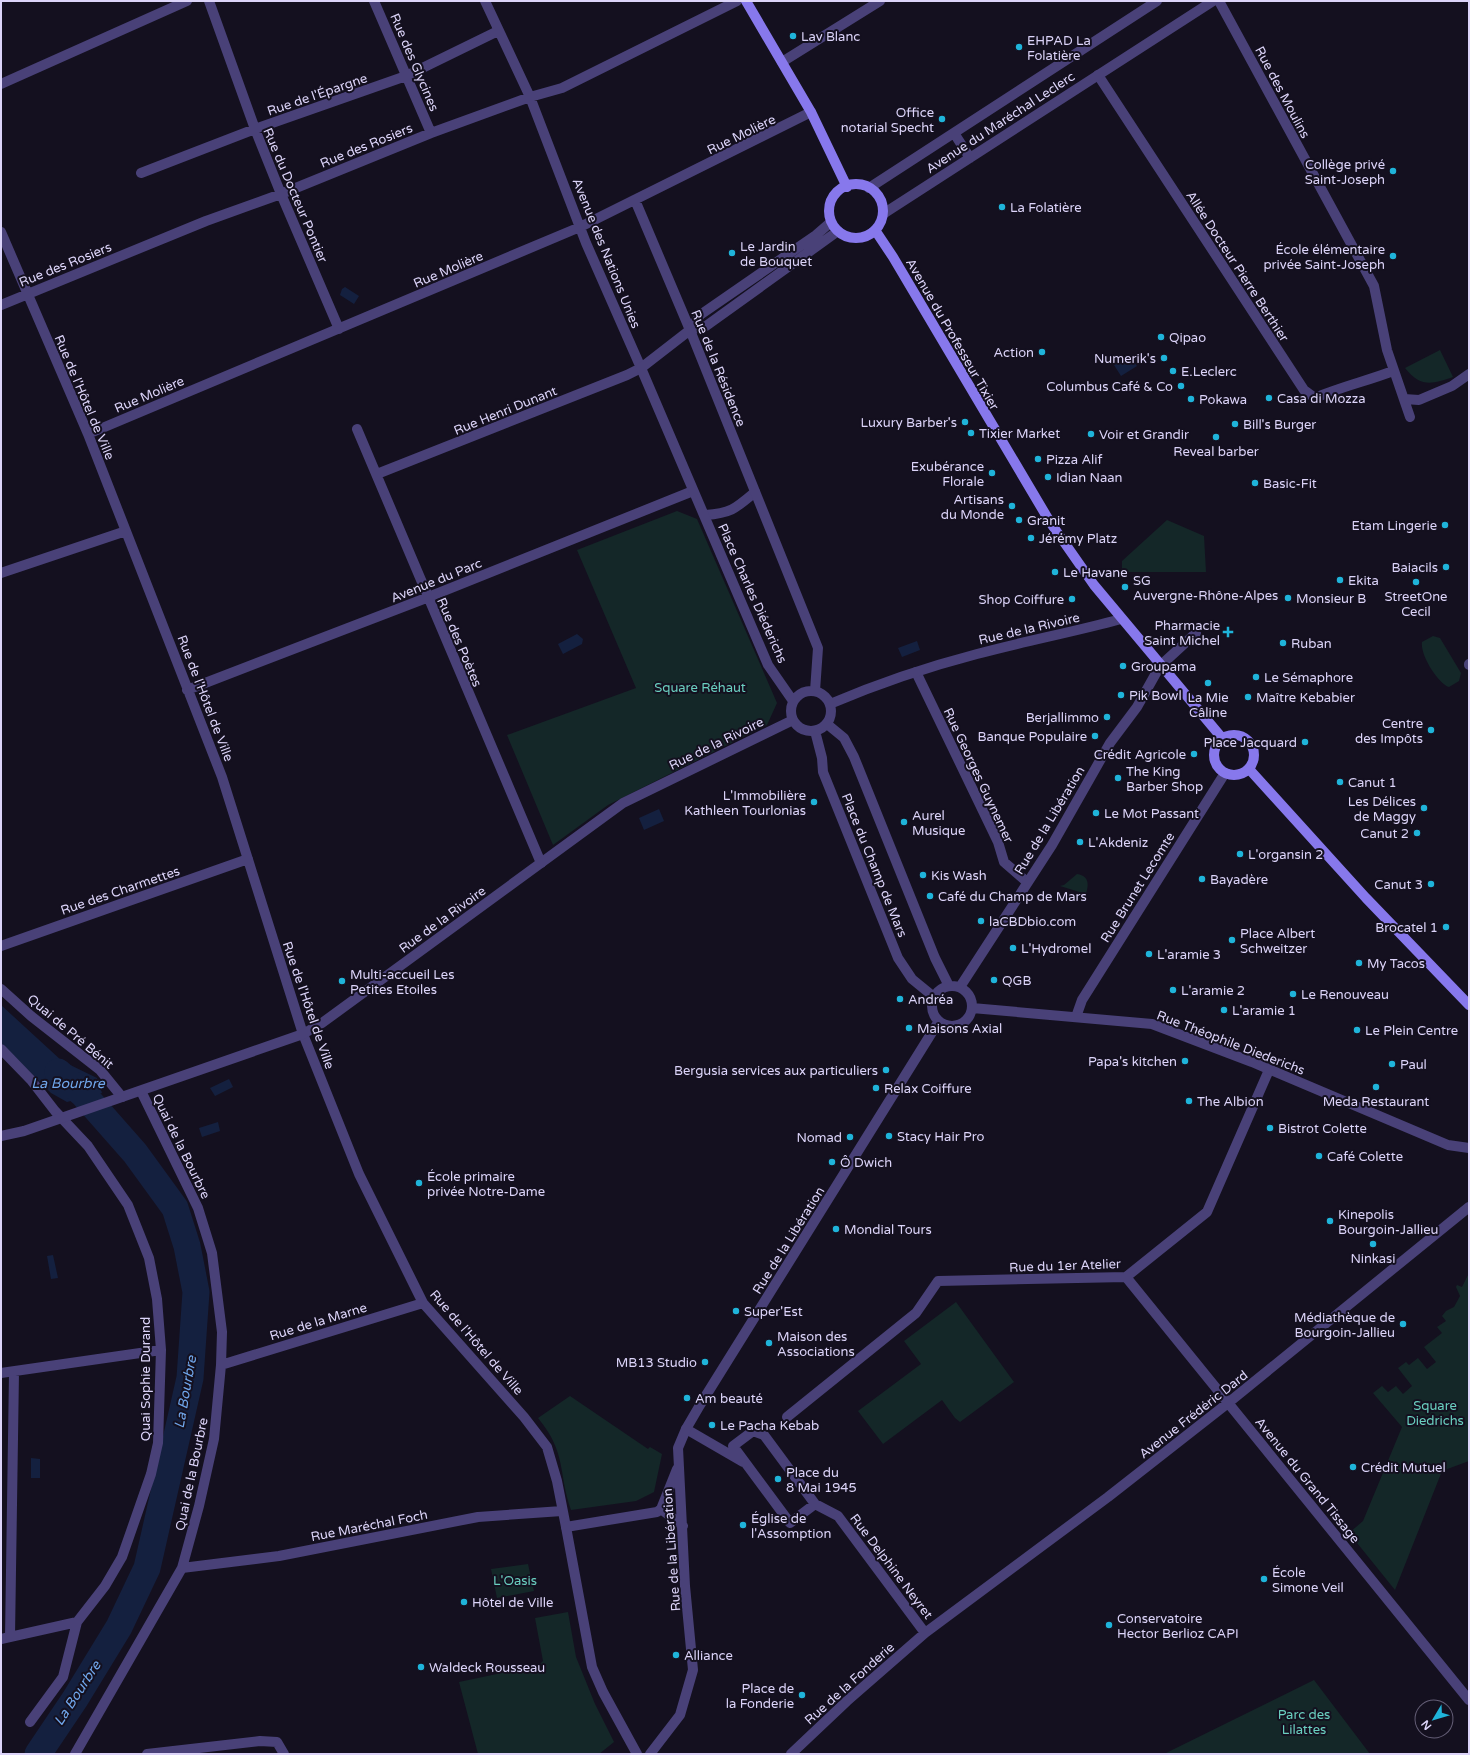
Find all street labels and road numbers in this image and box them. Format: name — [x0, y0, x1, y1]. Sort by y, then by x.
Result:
street label: Rue des Glycines — [386, 11, 442, 114]
street label: Rue des Moulins — [1251, 44, 1313, 141]
street label: Avenue du Maréchal Leclerc — [923, 69, 1078, 177]
street label: Rue de l'Épargne — [265, 70, 370, 120]
street label: Rue Molière — [705, 111, 778, 158]
street label: Rue des Rosiers — [318, 120, 415, 172]
street label: Rue du Docteur Pontier — [259, 126, 331, 265]
street label: Avenue des Nations Unies — [569, 176, 644, 331]
street label: Allée Docteur Pierre Berthier — [1182, 188, 1292, 345]
street label: Rue des Rosiers — [17, 239, 114, 291]
street label: Rue Molière — [411, 248, 486, 292]
street label: Avenue du Professeur Tixier — [902, 256, 1002, 413]
street label: Rue de la Résidence — [687, 308, 749, 429]
street label: Rue de l'Hôtel de Ville — [50, 332, 118, 462]
street label: Rue Molière — [112, 373, 187, 417]
street label: Rue Henri Dunant — [451, 383, 559, 439]
street label: Place Charles Diéderichs — [714, 521, 790, 666]
street label: Avenue du Parc — [388, 555, 484, 606]
street label: Rue des Poètes — [433, 595, 485, 689]
street label: Rue de la Rivoire — [977, 610, 1081, 648]
street label: Rue de l'Hôtel de Ville — [174, 633, 237, 764]
street label: Rue Georges Guynemer — [940, 705, 1016, 846]
street label: Rue de la Rivoire — [666, 714, 766, 774]
street label: Rue de la Libération — [1011, 764, 1088, 877]
street label: Place du Champ de Mars — [838, 791, 910, 940]
street label: Rue Brunet Lecomte — [1097, 829, 1178, 946]
street label: Rue des Charmettes — [59, 863, 182, 919]
street label: Rue de la Rivoire — [396, 883, 489, 957]
street label: Rue de l'Hôtel de Ville — [279, 939, 337, 1071]
street label: Quai de Pré Bénit — [24, 991, 117, 1073]
street label: Rue Théophile Diederichs — [1154, 1007, 1307, 1079]
street label: Quai de la Bourbre — [149, 1091, 214, 1202]
street label: Rue de la Libération — [749, 1184, 828, 1297]
street label: Rue du 1er Atelier — [1009, 1256, 1121, 1276]
street label: Rue de l'Hôtel de Ville — [426, 1287, 526, 1399]
street label: Rue de la Marne — [268, 1300, 369, 1344]
street label: Quai Sophie Durand — [138, 1317, 154, 1441]
street label: Avenue Frédéric Dard — [1136, 1367, 1251, 1462]
street label: Avenue du Grand Tissage — [1251, 1414, 1363, 1547]
street label: Quai de la Bourbre — [172, 1416, 212, 1532]
street label: Rue de la Libération — [660, 1488, 684, 1612]
street label: Rue Maréchal Foch — [309, 1507, 429, 1545]
street label: Rue Delphine Neyret — [846, 1511, 936, 1622]
street label: Rue de la Fonderie — [802, 1639, 898, 1728]

